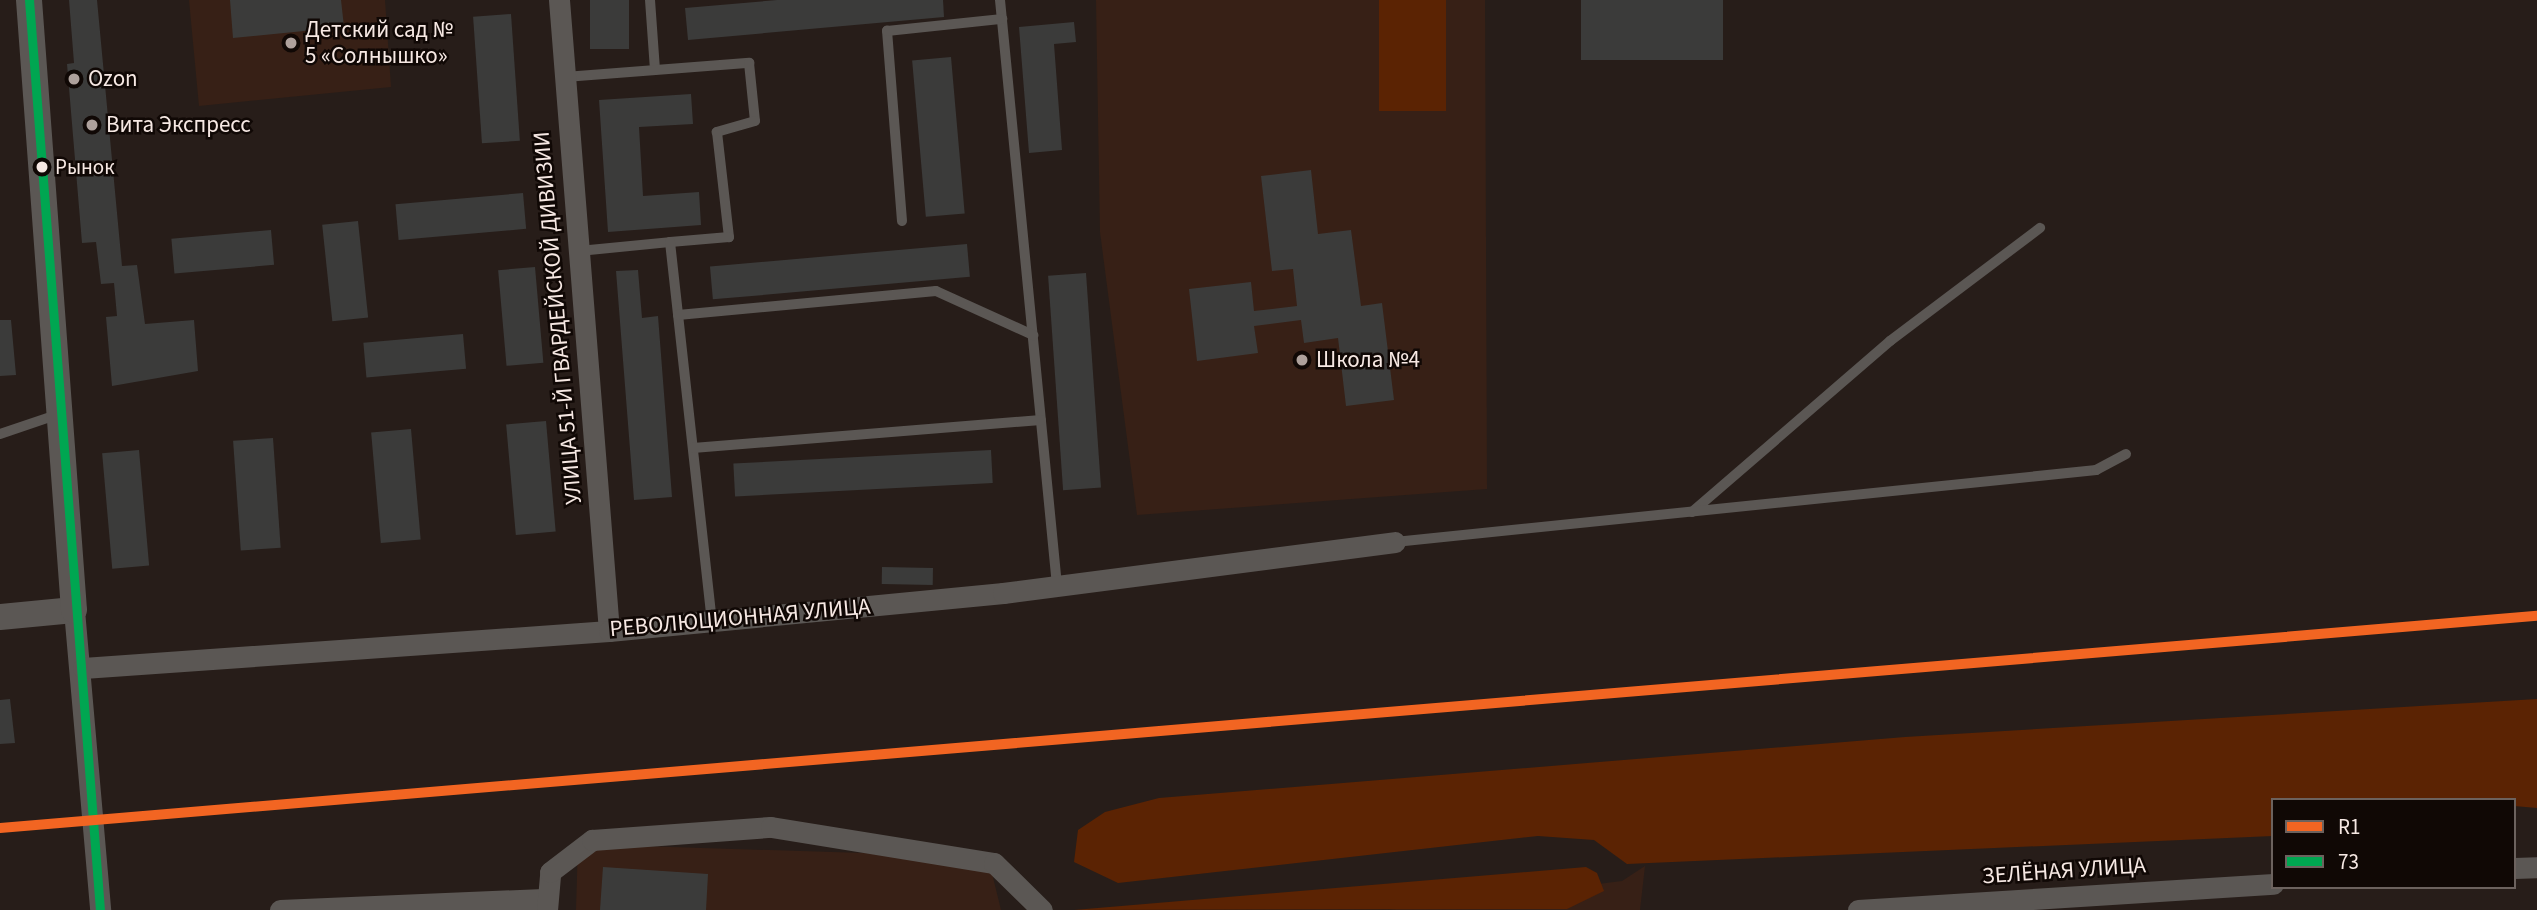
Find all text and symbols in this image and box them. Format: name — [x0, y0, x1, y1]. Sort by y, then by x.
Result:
place label: Детский сад № 5 «Солнышко» — [305, 16, 453, 70]
marker: Детский сад № 5 «Солнышко» — [283, 35, 299, 51]
place label: Ozon — [88, 65, 138, 93]
marker: Ozon — [66, 71, 82, 87]
place label: Вита Экспресс — [106, 111, 251, 139]
marker: Вита Экспресс — [84, 117, 100, 133]
street label: УЛИЦА 51-Й ГВАРДЕЙСКОЙ ДИВИЗИИ — [528, 130, 588, 506]
place label: Рынок — [55, 154, 115, 180]
marker: Рынок — [35, 160, 49, 174]
place label: Школа №4 — [1316, 346, 1420, 374]
marker: Школа №4 — [1294, 352, 1310, 368]
street label: РЕВОЛЮЦИОННАЯ УЛИЦА — [608, 593, 872, 643]
legend — [2271, 798, 2516, 889]
text: R1 — [2338, 812, 2360, 842]
text: 73 — [2338, 847, 2359, 877]
street label: ЗЕЛЁНАЯ УЛИЦА — [1981, 852, 2147, 890]

